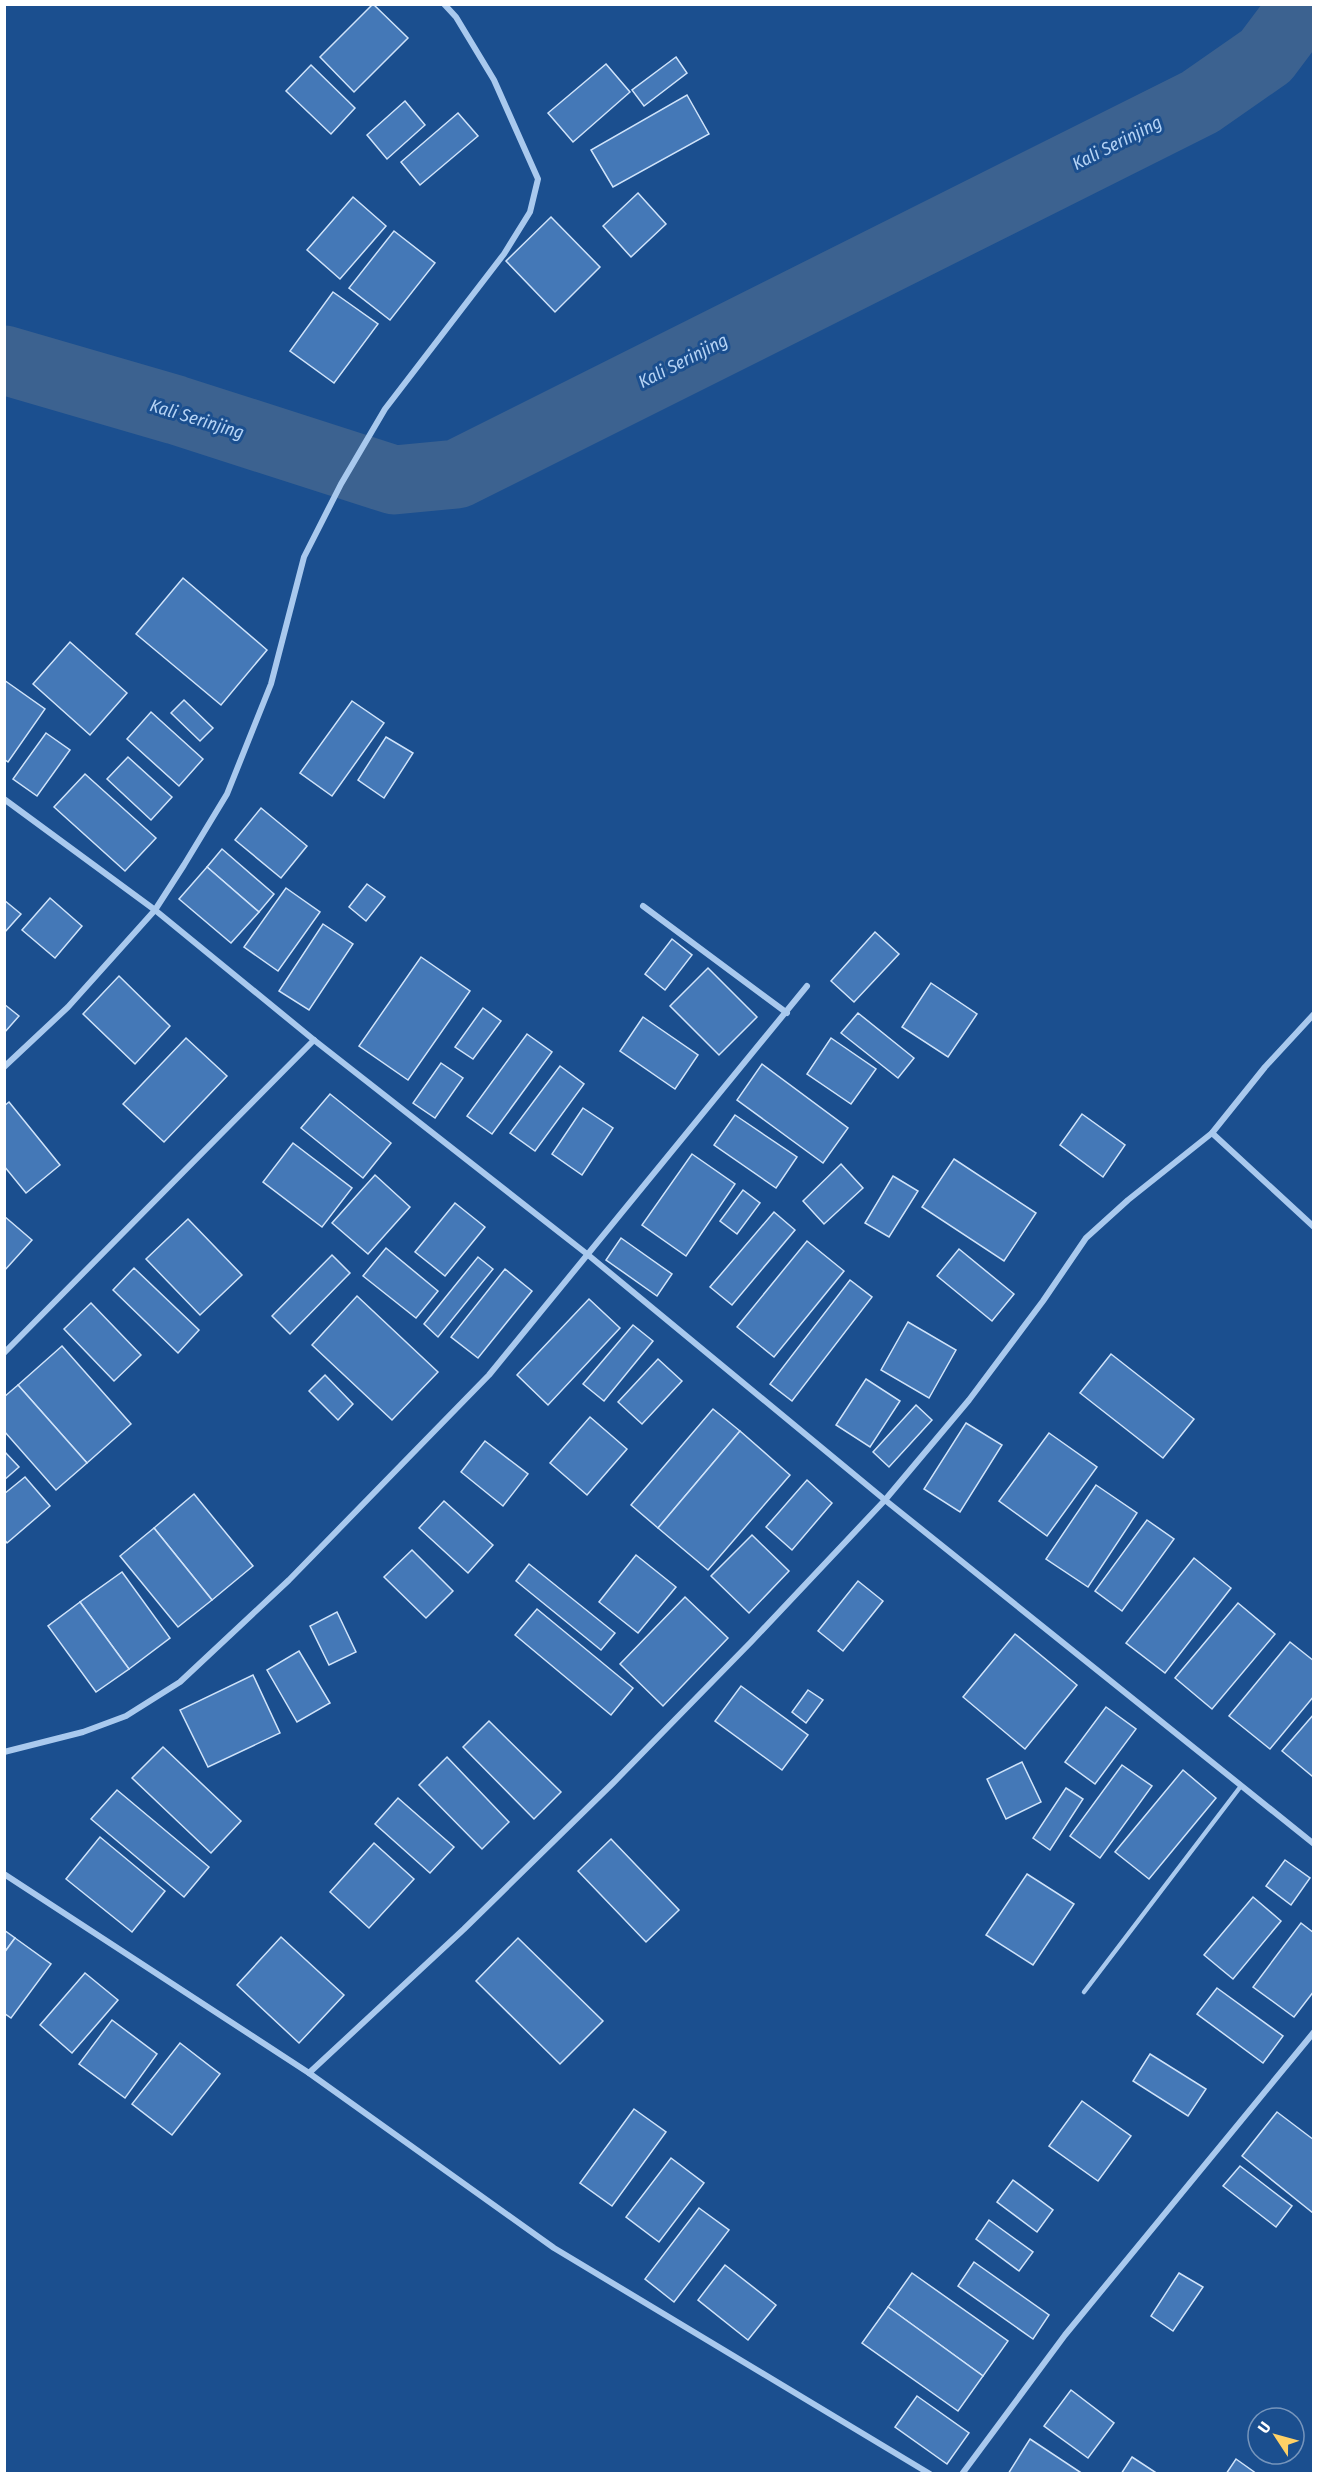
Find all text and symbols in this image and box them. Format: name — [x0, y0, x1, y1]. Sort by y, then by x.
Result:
water label: Kali Serinjing — [1069, 111, 1165, 175]
water label: Kali Serinjing — [635, 329, 731, 393]
water label: Kali Serinjing — [147, 394, 247, 444]
north arrow — [1246, 2406, 1306, 2466]
text: U — [1254, 2418, 1275, 2437]

